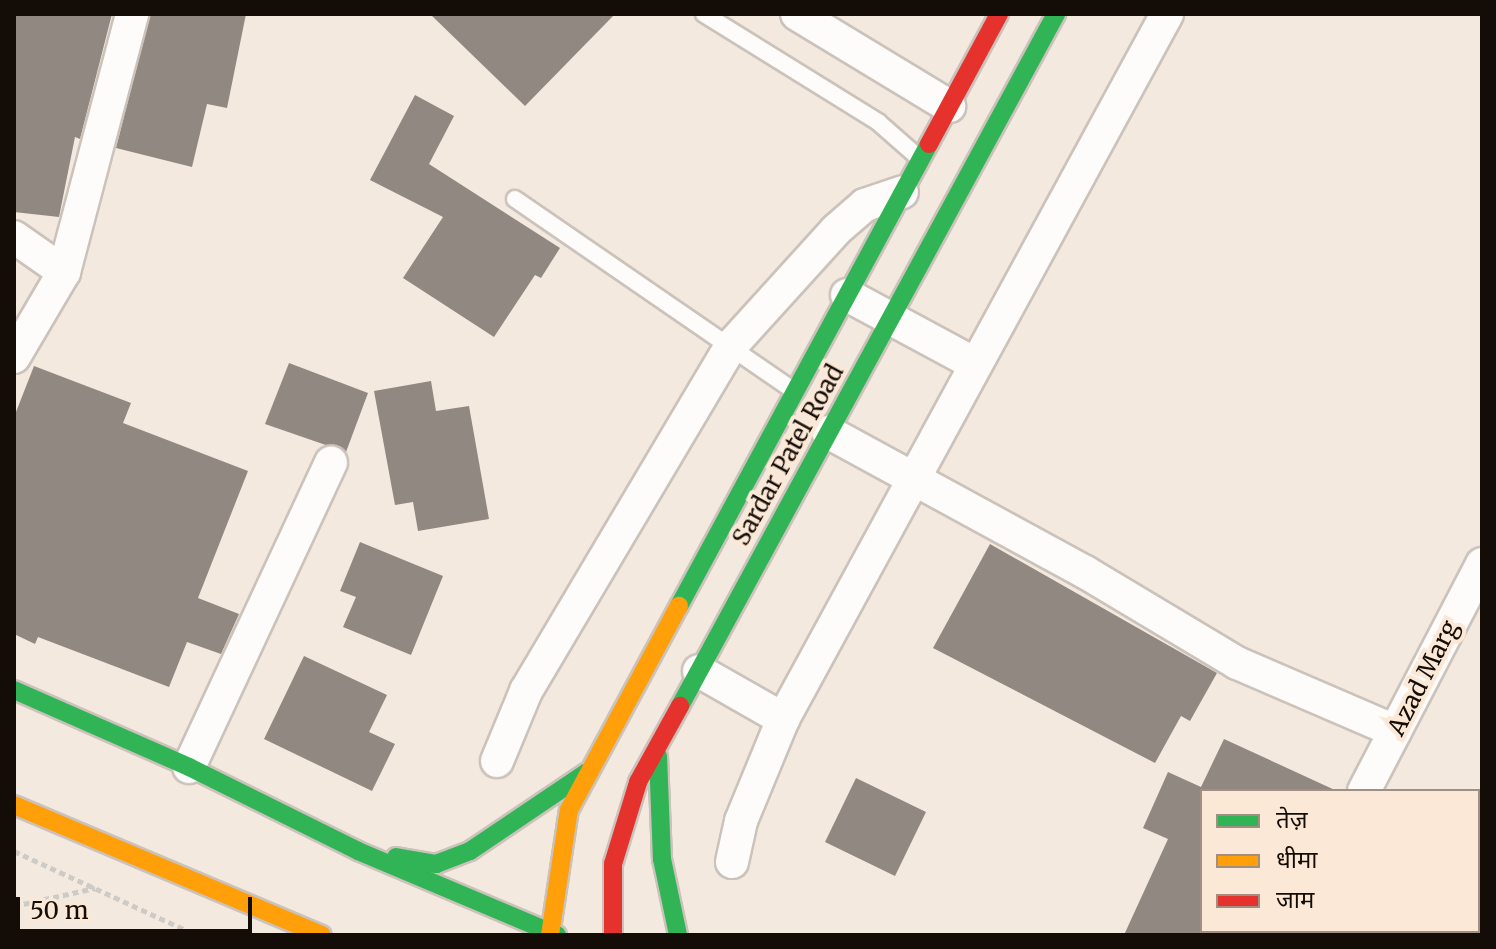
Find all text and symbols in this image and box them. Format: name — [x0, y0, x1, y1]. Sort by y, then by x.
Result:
street label: Sardar Patel Road — [726, 360, 850, 550]
street label: Azad Marg — [1382, 616, 1464, 740]
legend — [1200, 789, 1480, 933]
text: तेज़ — [1276, 804, 1308, 835]
text: धीमा — [1276, 844, 1318, 875]
scale bar — [20, 881, 256, 931]
text: जाम — [1276, 884, 1314, 915]
text: 50 m — [30, 895, 89, 926]

